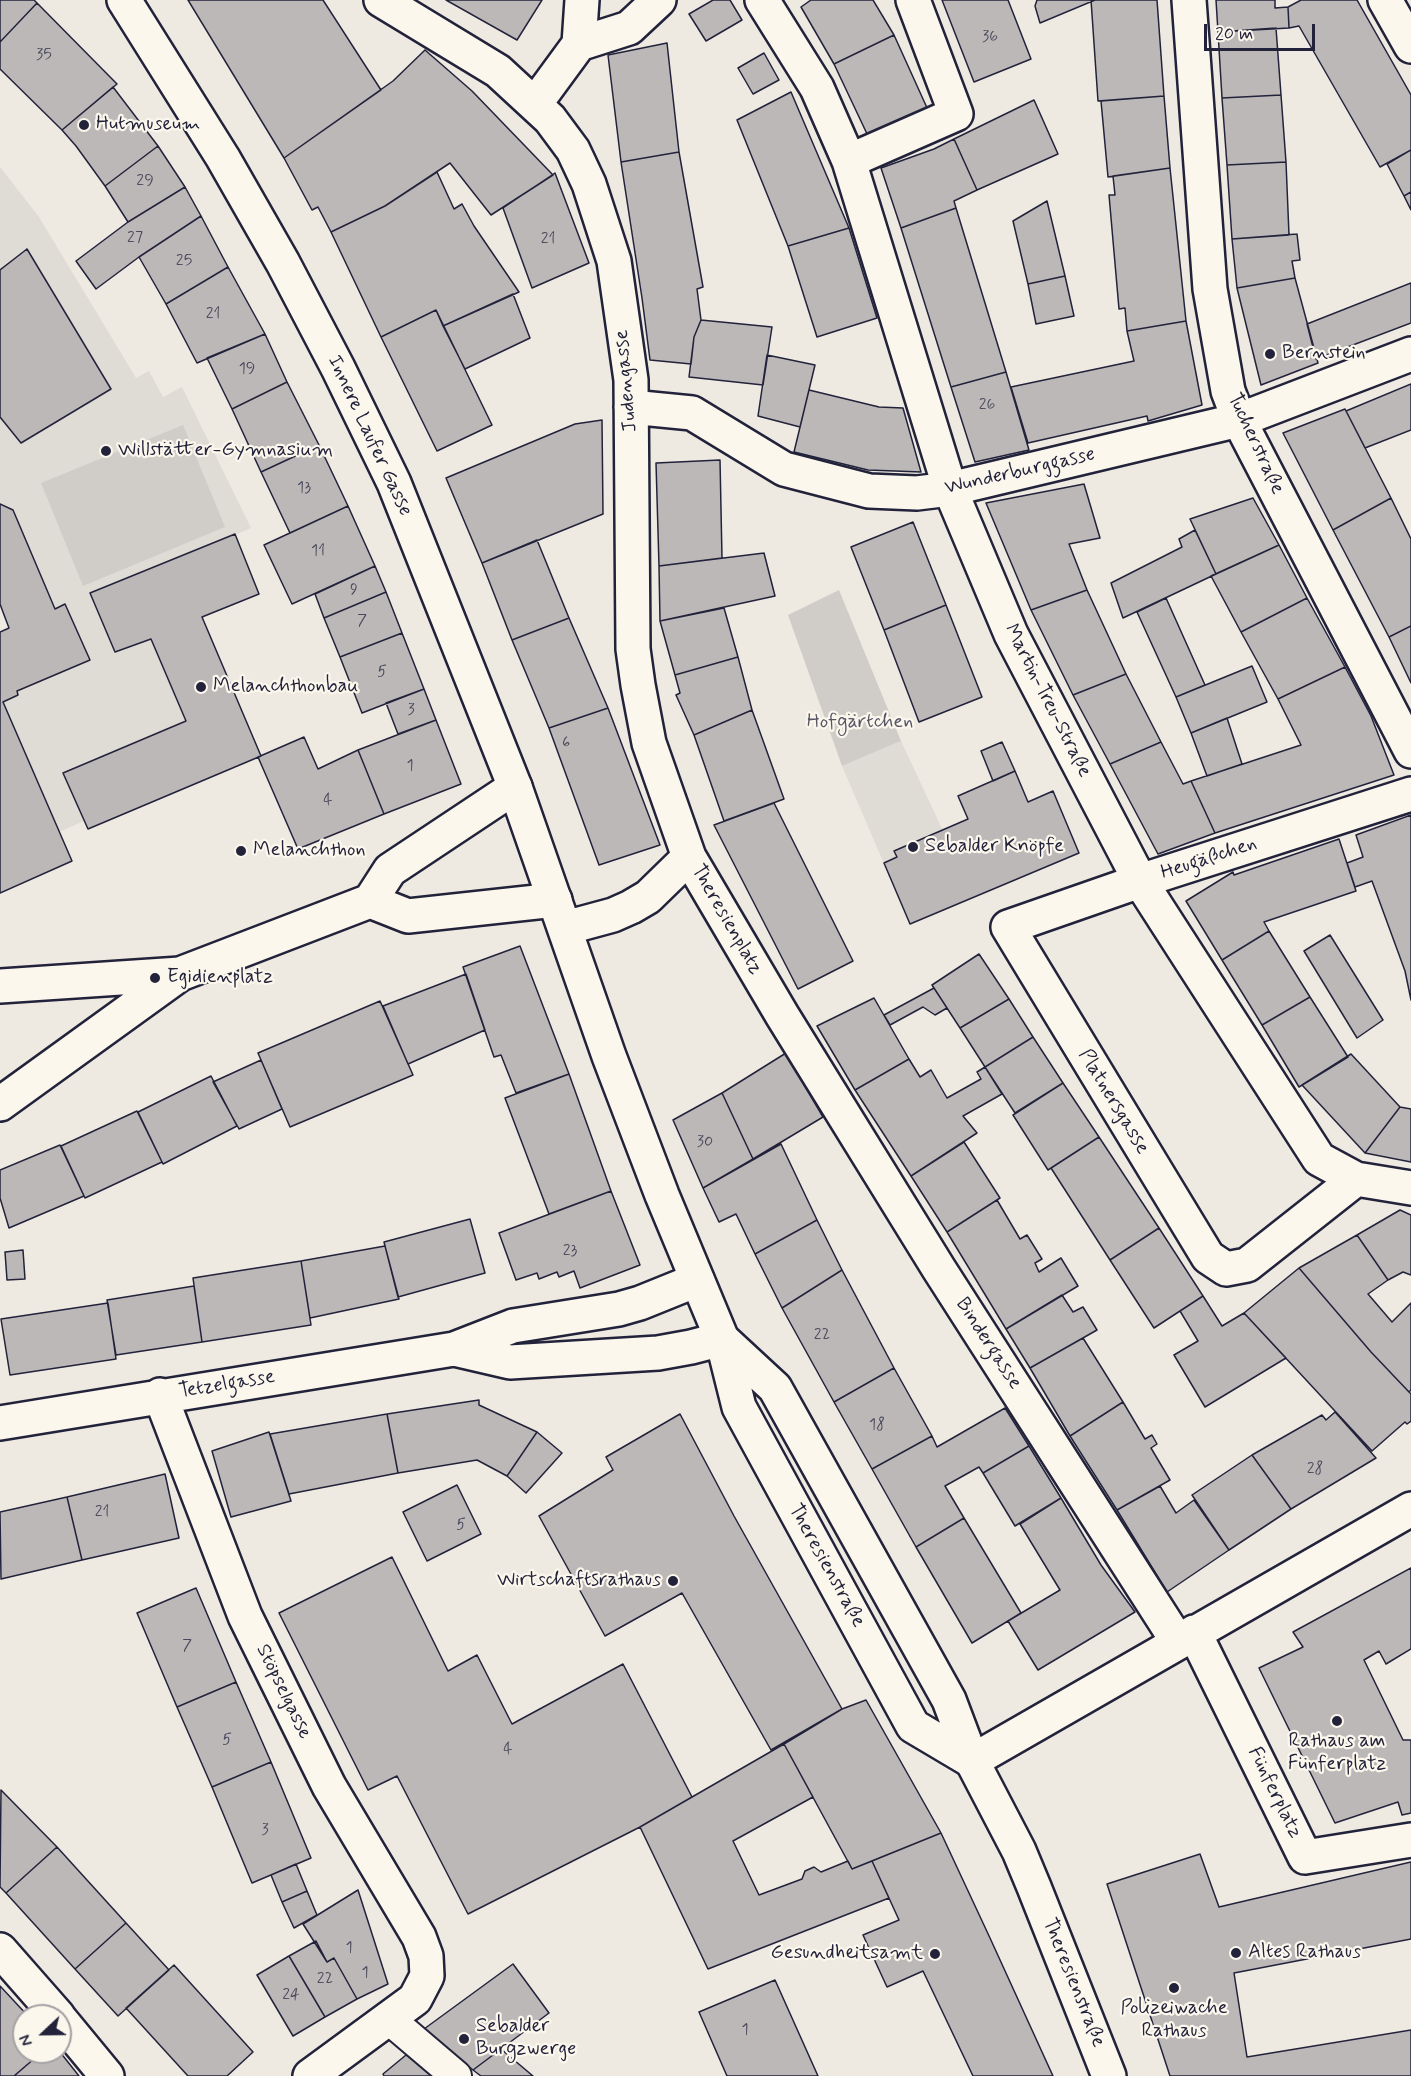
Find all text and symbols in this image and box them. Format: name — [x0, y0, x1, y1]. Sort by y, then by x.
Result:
scale bar — [1207, 12, 1318, 50]
text: 20 m — [1215, 22, 1253, 46]
house number: 36 — [982, 28, 998, 48]
house number: 35 — [36, 46, 52, 66]
place label: Hutmuseum — [96, 113, 200, 137]
marker: Hutmuseum — [77, 118, 91, 132]
house number: 29 — [136, 172, 154, 192]
house number: 27 — [127, 229, 143, 249]
house number: 21 — [541, 230, 555, 250]
house number: 25 — [176, 252, 192, 272]
house number: 21 — [206, 305, 220, 325]
street label: Judengasse — [611, 329, 643, 433]
place label: Bernstein — [1282, 342, 1366, 366]
marker: Bernstein — [1263, 347, 1277, 361]
street label: Innere Laufer Gasse — [321, 352, 417, 520]
house number: 19 — [239, 360, 255, 380]
street label: Tucherstraße — [1221, 390, 1289, 498]
house number: 26 — [979, 396, 995, 416]
place label: Willstätter-Gymnasium — [118, 439, 333, 463]
street label: Wunderburggasse — [943, 443, 1097, 501]
marker: Willstätter-Gymnasium — [99, 444, 113, 458]
house number: 13 — [297, 479, 311, 499]
house number: 11 — [311, 542, 325, 562]
house number: 9 — [350, 581, 358, 601]
house number: 7 — [357, 612, 367, 632]
street label: Martin-Treu-Straße — [998, 620, 1096, 782]
house number: 5 — [377, 663, 387, 683]
place label: Melanchthonbau — [213, 675, 358, 699]
marker: Melanchthonbau — [194, 680, 208, 694]
house number: 3 — [407, 701, 415, 721]
park label: Hofgärtchen — [807, 711, 913, 735]
house number: 6 — [562, 734, 570, 754]
house number: 1 — [406, 757, 414, 777]
house number: 4 — [323, 791, 333, 811]
street label: Heugäßchen — [1158, 832, 1260, 886]
place label: Sebalder Knöpfe — [925, 835, 1064, 859]
place label: Melanchthon — [253, 839, 366, 863]
marker: Sebalder Knöpfe — [906, 840, 920, 854]
marker: Melanchthon — [234, 844, 248, 858]
street label: Theresienplatz — [685, 861, 767, 979]
place label: Egidienplatz — [167, 966, 273, 990]
marker: Egidienplatz — [148, 971, 162, 985]
street label: Platnersgasse — [1072, 1045, 1154, 1159]
house number: 30 — [697, 1133, 713, 1153]
house number: 23 — [563, 1242, 577, 1262]
street label: Bindergasse — [950, 1294, 1026, 1394]
house number: 22 — [814, 1326, 830, 1346]
street label: Tetzelgasse — [177, 1366, 277, 1404]
house number: 18 — [869, 1416, 885, 1436]
house number: 28 — [1307, 1460, 1323, 1480]
street label: Theresienstraße — [782, 1500, 870, 1632]
house number: 21 — [95, 1503, 109, 1523]
house number: 5 — [456, 1516, 466, 1536]
place label: Wirtschaftsrathaus — [497, 1569, 661, 1593]
marker: Wirtschaftsrathaus — [666, 1574, 680, 1588]
house number: 7 — [182, 1637, 192, 1657]
street label: Stöpselgasse — [250, 1641, 316, 1743]
marker: Rathaus am Fünferplatz — [1330, 1714, 1344, 1728]
place label: Rathaus am Fünferplatz — [1288, 1730, 1386, 1777]
house number: 5 — [222, 1731, 232, 1751]
house number: 4 — [503, 1740, 513, 1760]
street label: Fünferplatz — [1242, 1743, 1306, 1843]
house number: 3 — [261, 1821, 269, 1841]
street label: Theresienstraße — [1036, 1915, 1110, 2051]
house number: 1 — [345, 1939, 353, 1959]
place label: Altes Rathaus — [1248, 1941, 1361, 1965]
place label: Gesundheitsamt — [771, 1942, 923, 1966]
marker: Altes Rathaus — [1229, 1946, 1243, 1960]
marker: Gesundheitsamt — [928, 1947, 942, 1961]
house number: 1 — [361, 1964, 369, 1984]
house number: 22 — [317, 1970, 333, 1990]
marker: Polizeiwache Rathaus — [1167, 1981, 1181, 1995]
house number: 24 — [282, 1986, 300, 2006]
place label: Polizeiwache Rathaus — [1120, 1997, 1228, 2044]
north arrow — [12, 2004, 72, 2064]
place label: Sebalder Burgzwerge — [476, 2015, 576, 2062]
house number: 1 — [741, 2021, 749, 2041]
text: N — [15, 2031, 38, 2049]
marker: Sebalder Burgzwerge — [457, 2032, 471, 2046]

